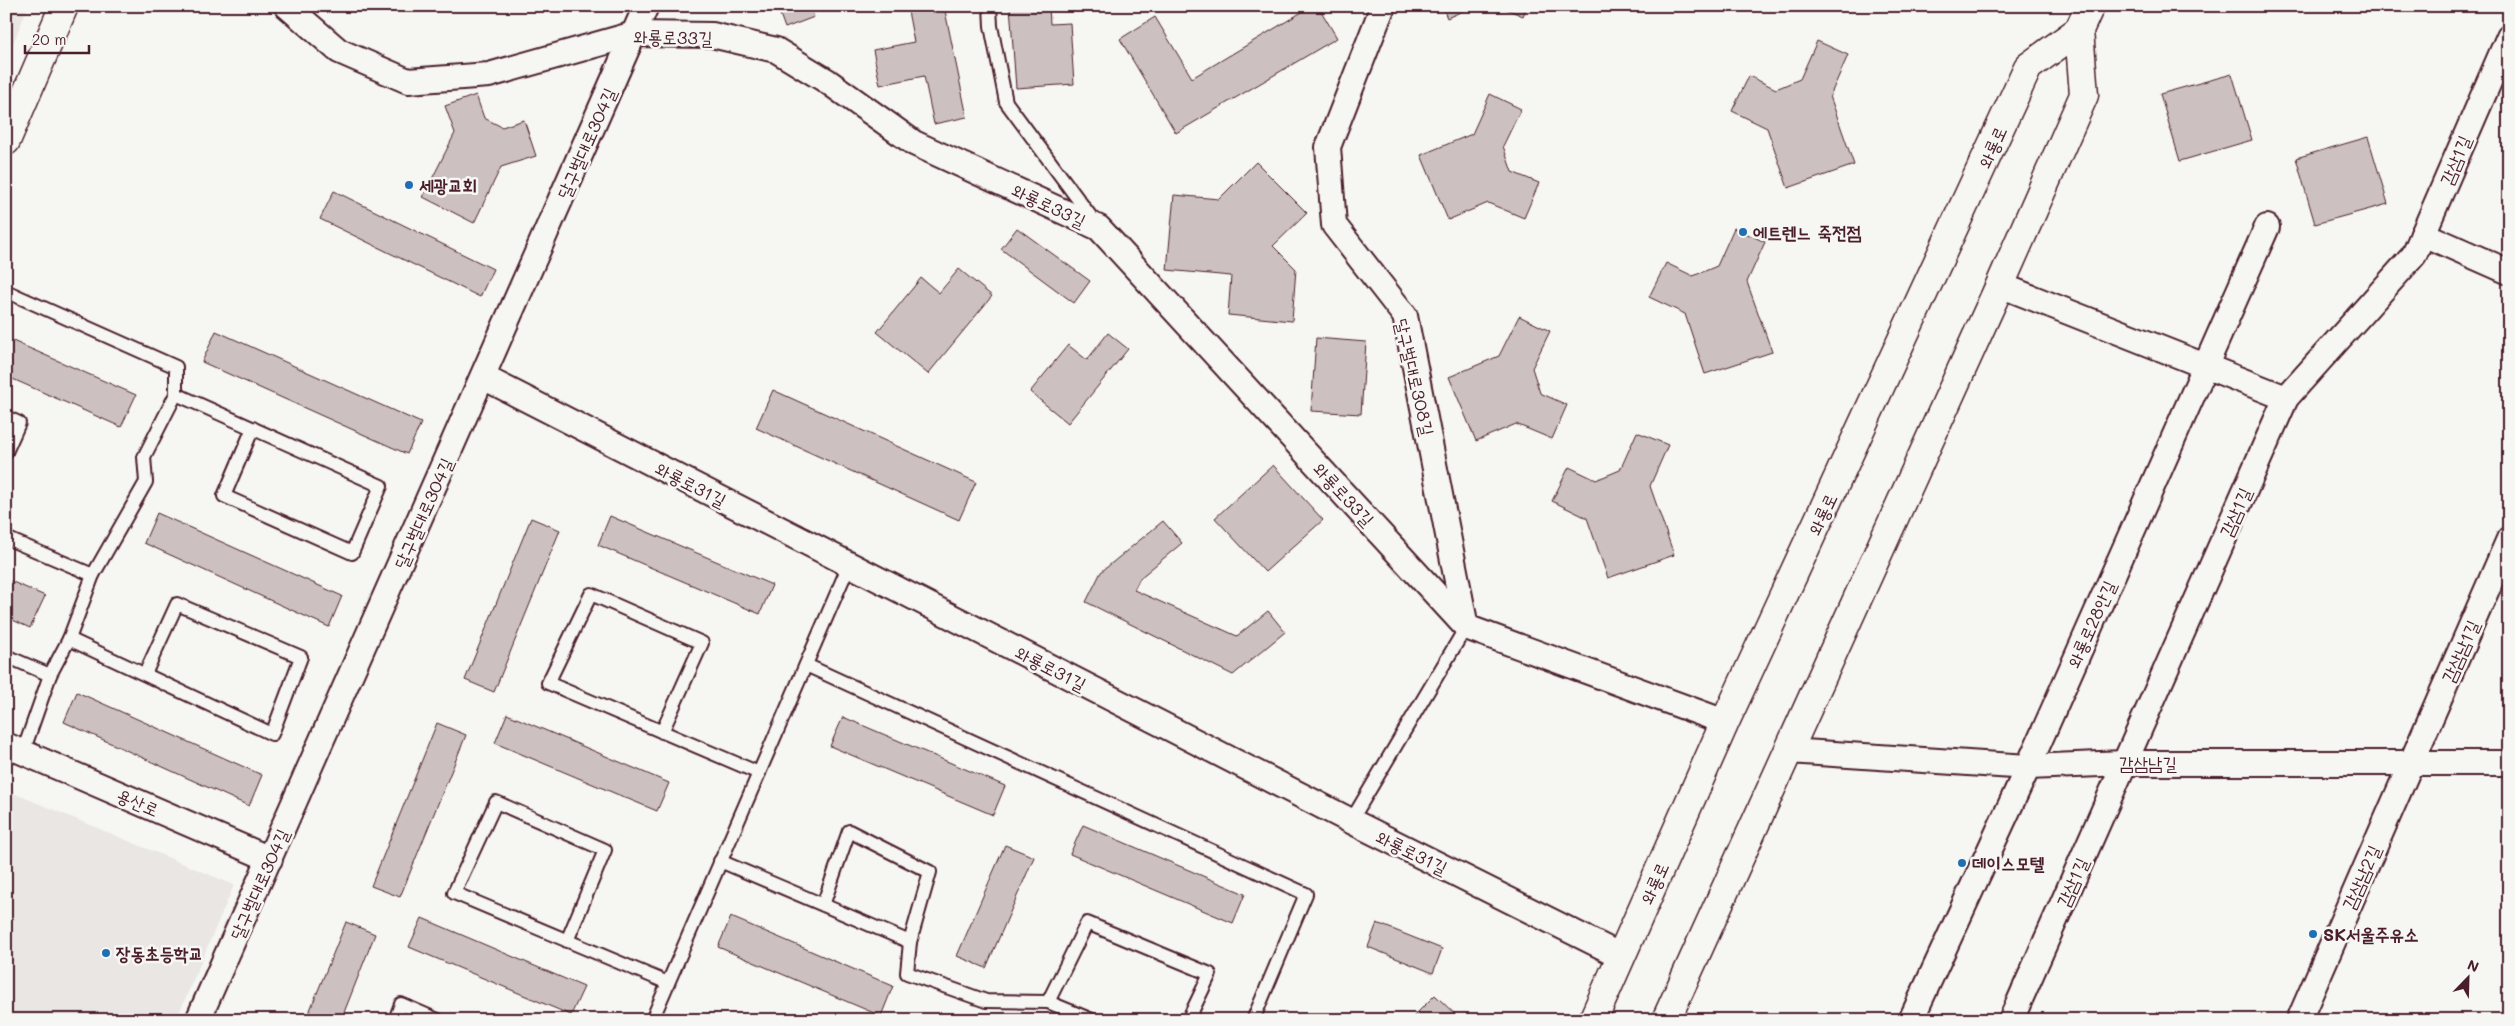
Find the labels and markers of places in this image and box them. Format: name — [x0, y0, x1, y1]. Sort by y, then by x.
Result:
place label: 세광교회 — [419, 173, 477, 197]
marker: 세광교회 — [403, 179, 415, 191]
place label: 에트렌느 죽전점 — [1753, 220, 1861, 244]
marker: 에트렌느 죽전점 — [1737, 226, 1749, 238]
place label: 데이스모텔 — [1972, 851, 2045, 875]
marker: 데이스모텔 — [1956, 857, 1968, 869]
place label: SK서울주유소 — [2323, 922, 2419, 946]
marker: SK서울주유소 — [2307, 928, 2319, 940]
place label: 장동초등학교 — [115, 941, 203, 965]
marker: 장동초등학교 — [100, 947, 112, 959]

